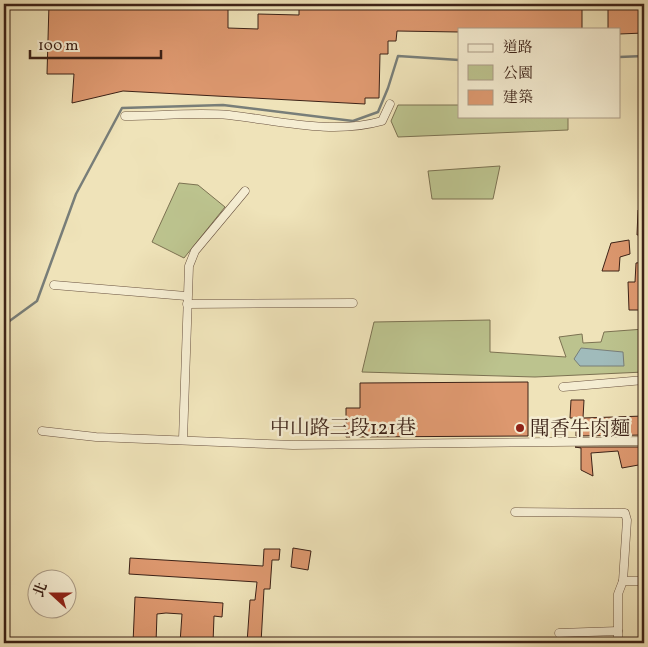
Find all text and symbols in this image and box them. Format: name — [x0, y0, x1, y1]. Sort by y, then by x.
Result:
scale bar — [30, 28, 161, 60]
legend — [458, 28, 620, 118]
text: 100 m — [38, 36, 78, 57]
text: 道路 — [503, 38, 533, 59]
text: 公園 — [503, 64, 533, 85]
text: 建築 — [503, 88, 533, 109]
street label: 中山路三段121巷 — [270, 415, 416, 443]
place label: 聞香牛肉麵 — [530, 416, 630, 444]
marker: 聞香牛肉麵 — [514, 422, 526, 434]
north arrow — [28, 570, 78, 620]
text: 北 — [30, 580, 53, 600]

